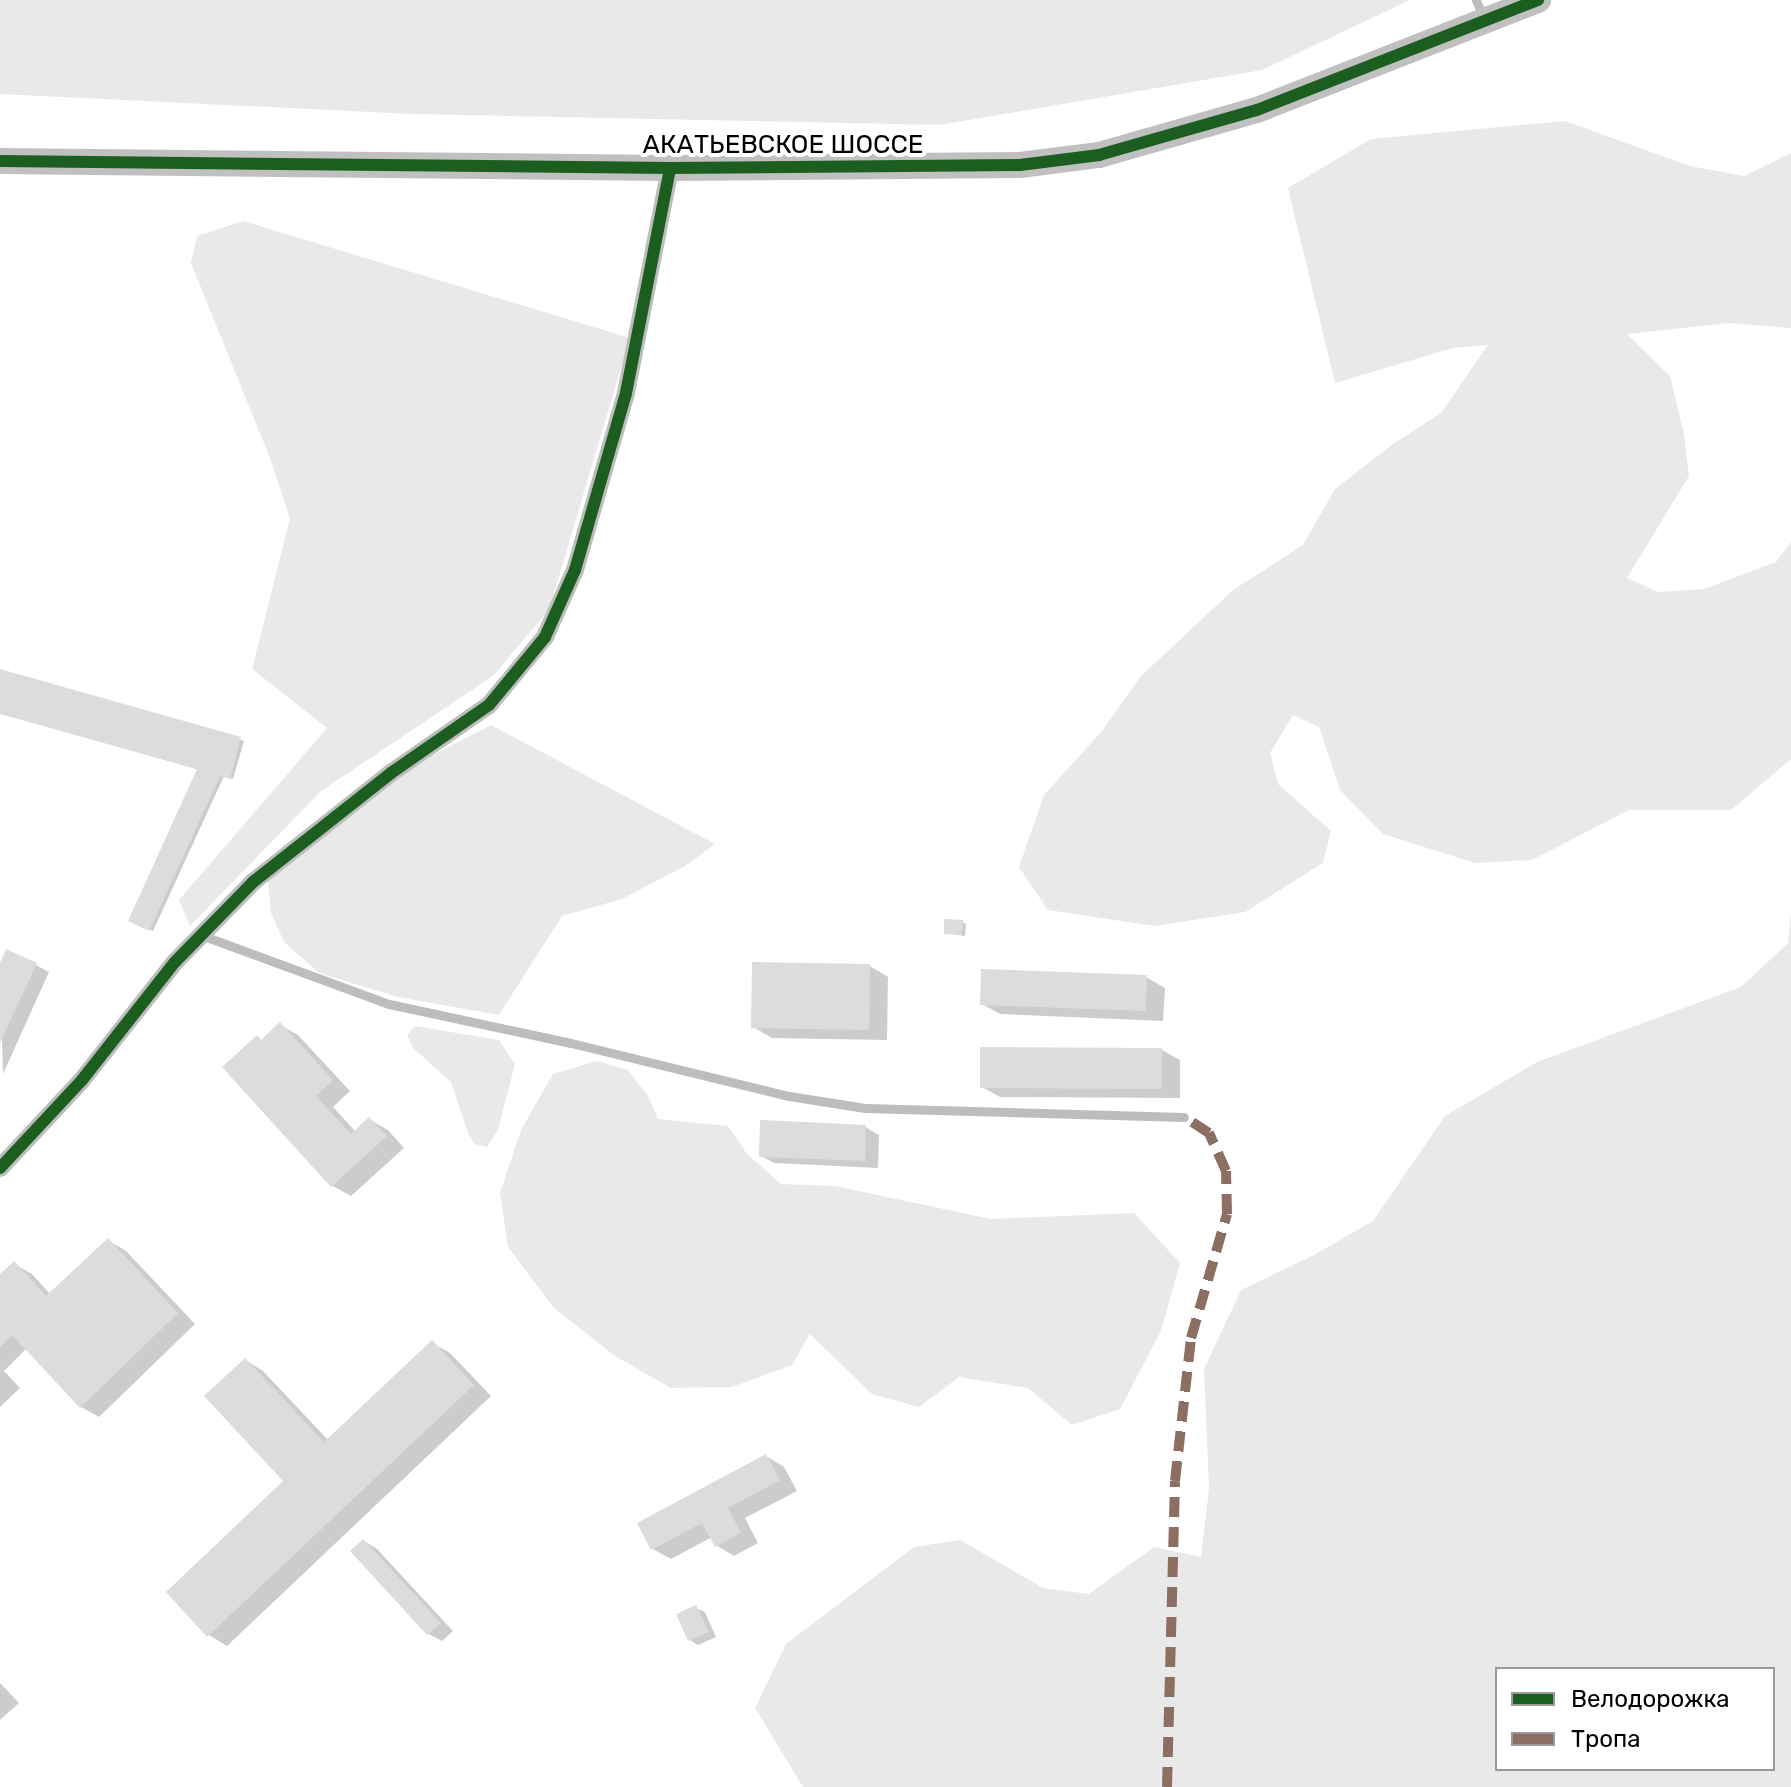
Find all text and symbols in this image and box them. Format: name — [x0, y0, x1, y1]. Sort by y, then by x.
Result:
street label: АКАТЬЕВСКОЕ ШОССЕ — [643, 129, 923, 161]
legend — [1495, 1667, 1775, 1771]
text: Велодорожка — [1571, 1685, 1730, 1713]
text: Тропа — [1571, 1725, 1640, 1753]

